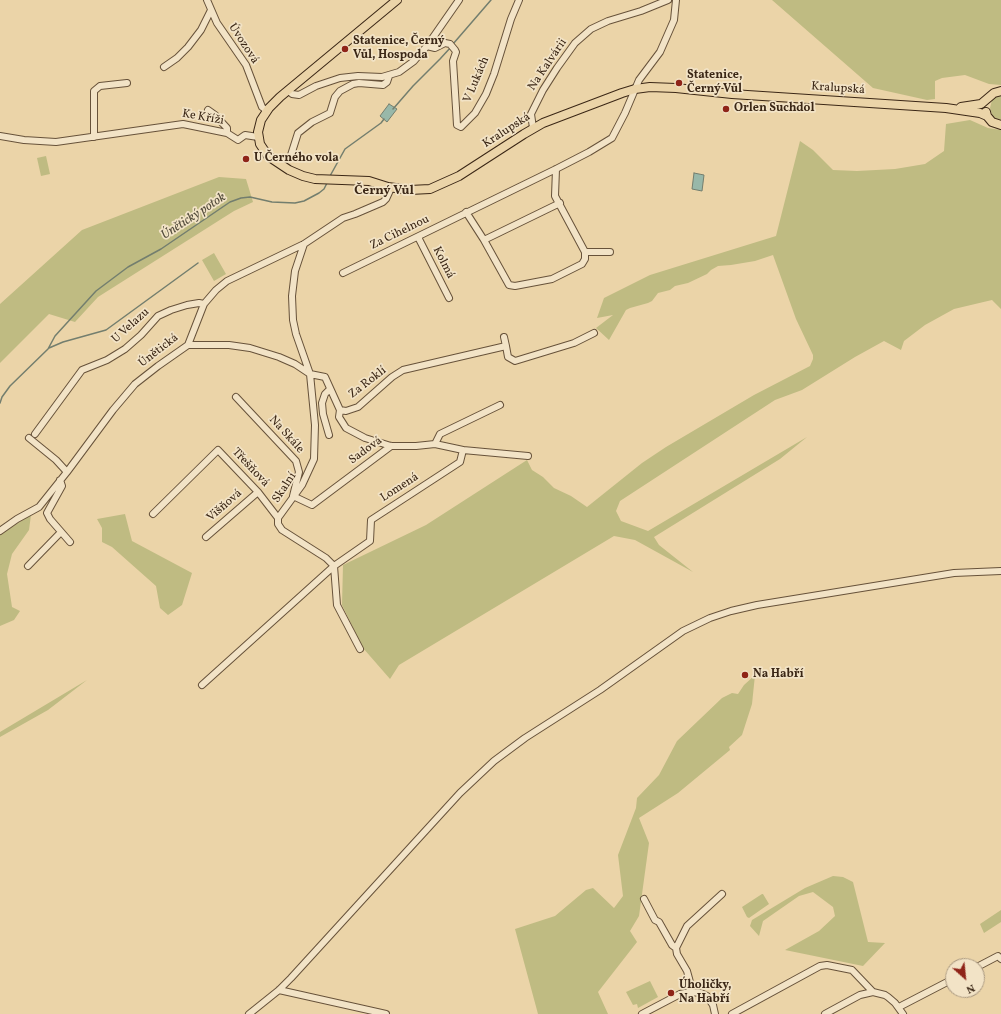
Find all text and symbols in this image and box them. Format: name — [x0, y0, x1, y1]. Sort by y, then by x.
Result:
street label: Úvozová — [225, 21, 261, 67]
place label: Statenice, Černý Vůl, Hospoda — [353, 35, 444, 63]
street label: Na Kalvárii — [525, 36, 571, 94]
marker: Statenice, Černý Vůl, Hospoda — [340, 44, 350, 54]
street label: V Lukách — [461, 55, 493, 105]
place label: Statenice, Černý Vůl — [687, 69, 742, 97]
marker: Statenice, Černý Vůl — [674, 78, 684, 88]
street label: Kralupská — [811, 80, 865, 98]
place label: Orlen Suchdol — [734, 102, 814, 116]
marker: Orlen Suchdol — [721, 104, 731, 114]
street label: Ke Kříži — [181, 107, 225, 129]
street label: Kralupská — [480, 110, 534, 152]
place label: U Černého vola — [254, 152, 339, 166]
marker: U Černého vola — [241, 154, 251, 164]
district label: Černý Vůl — [354, 184, 414, 200]
water label: Únětický potok — [159, 190, 229, 244]
street label: Za Cihelnou — [368, 212, 432, 254]
street label: Kolmá — [429, 245, 457, 281]
street label: U Velazu — [109, 305, 153, 347]
street label: Únětická — [136, 331, 182, 371]
street label: Za Roklí — [346, 364, 390, 402]
street label: Na Skále — [265, 413, 307, 457]
street label: Sadová — [346, 434, 386, 468]
street label: Třešňová — [228, 445, 272, 491]
street label: Skalní — [270, 470, 300, 506]
street label: Lomená — [378, 470, 422, 506]
street label: Višňová — [204, 487, 246, 525]
place label: Na Habří — [753, 668, 804, 682]
marker: Na Habří — [740, 670, 750, 680]
north arrow — [945, 958, 985, 998]
place label: Úholičky, Na Habří — [679, 979, 731, 1007]
text: N — [963, 980, 977, 997]
marker: Úholičky, Na Habří — [666, 988, 676, 998]

